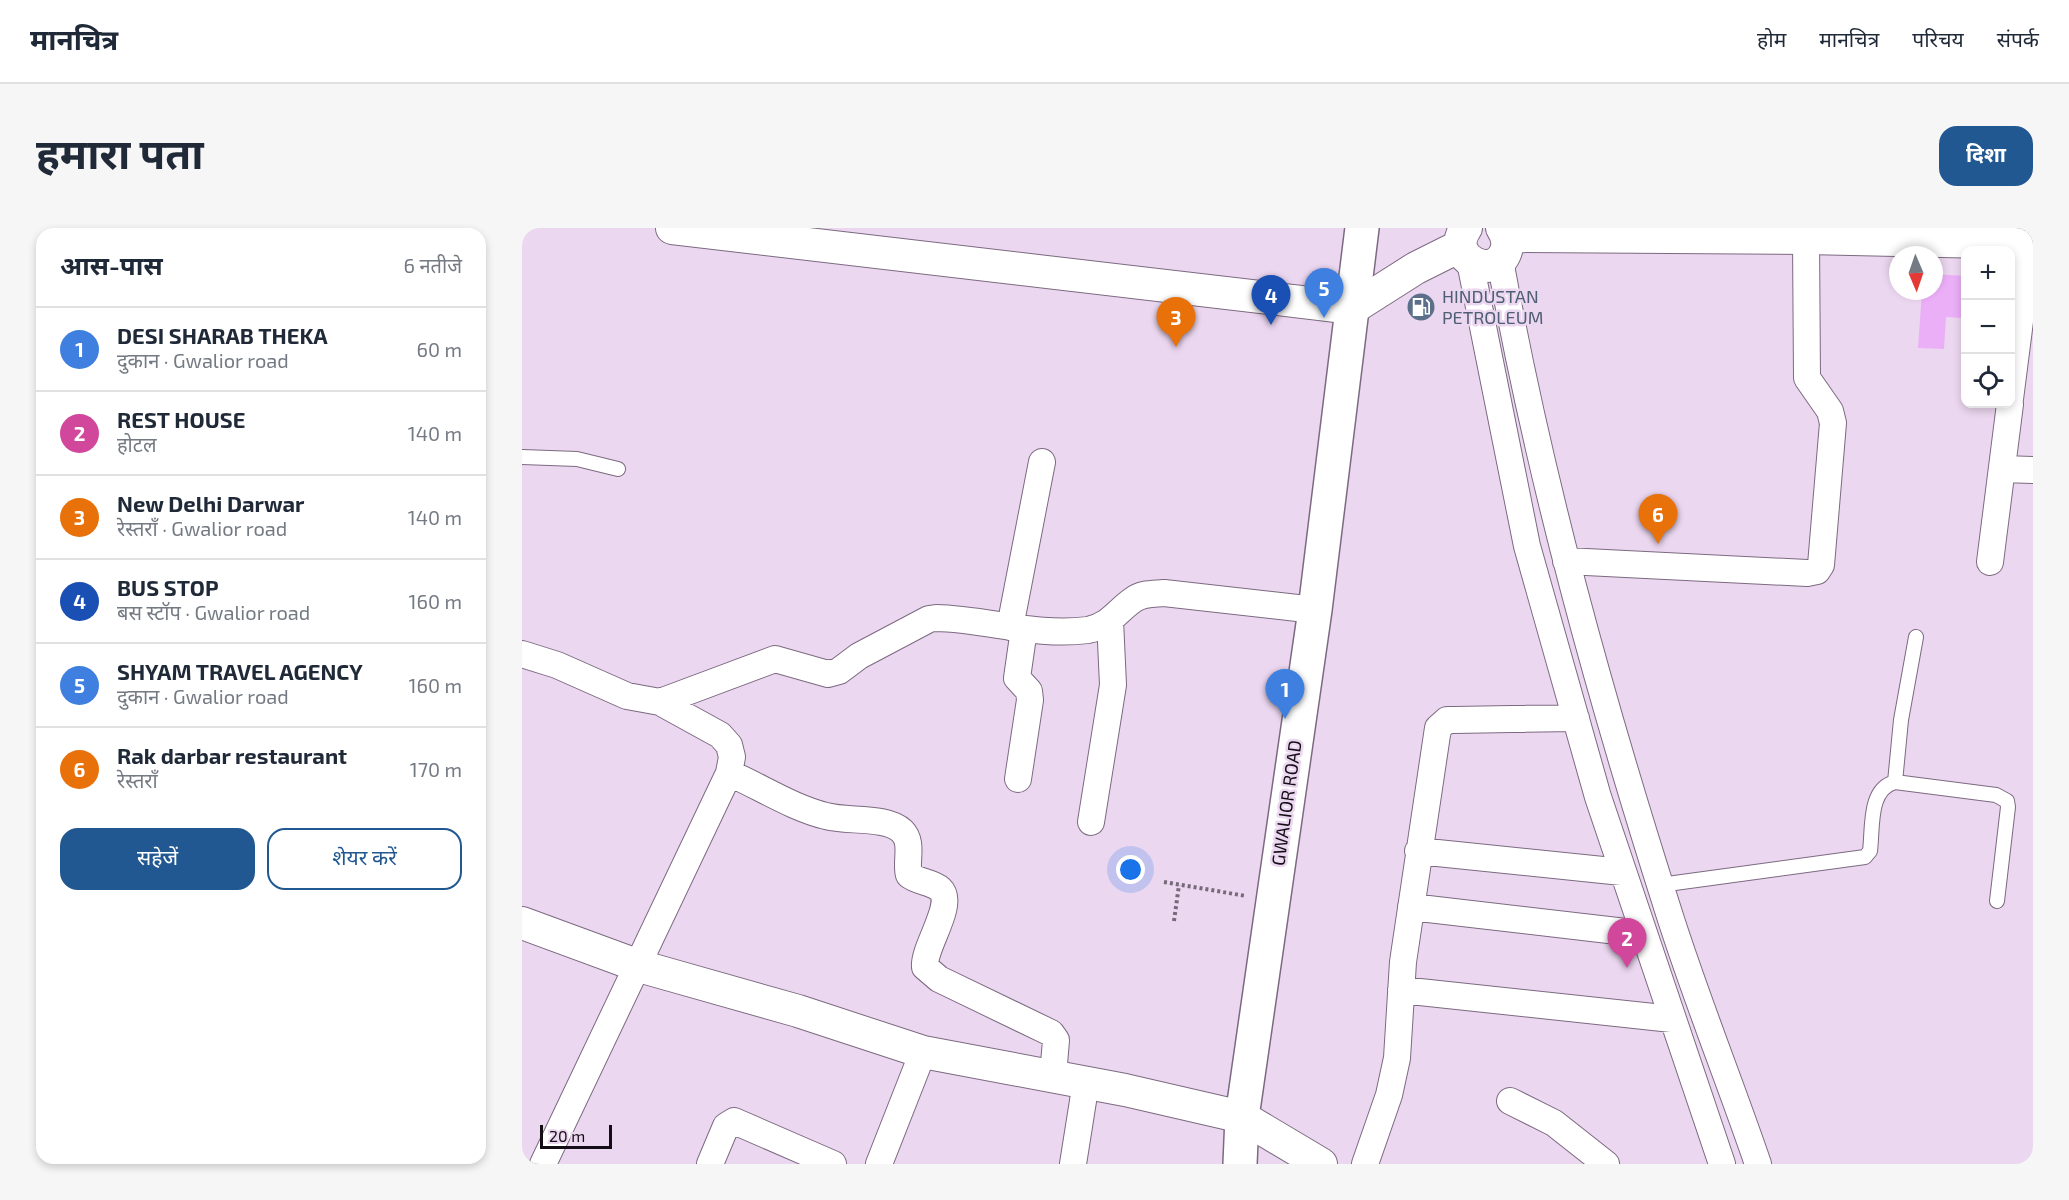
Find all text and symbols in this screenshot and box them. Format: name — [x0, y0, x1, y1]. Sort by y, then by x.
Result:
text: मानचित्र — [30, 22, 118, 56]
text: होम — [1757, 26, 1786, 51]
text: मानचित्र — [1819, 26, 1879, 51]
text: परिचय — [1912, 26, 1964, 51]
text: संपर्क — [1997, 26, 2039, 51]
button: दिशा — [1939, 126, 2033, 186]
text: हमारा पता — [36, 127, 204, 177]
north arrow — [1889, 246, 1943, 300]
map controls — [1961, 246, 2015, 408]
button: + — [1961, 246, 2015, 300]
text: आस-पास — [60, 249, 163, 280]
text: 6 नतीजे — [404, 253, 462, 277]
pin: 5 — [1304, 268, 1344, 318]
pin: 4 — [1252, 276, 1290, 325]
place label: HINDUSTAN PETROLEUM — [1442, 285, 1543, 328]
fuel station icon: HINDUSTAN PETROLEUM — [1405, 291, 1437, 323]
pin: 3 — [1156, 298, 1196, 347]
button: − — [1961, 300, 2015, 354]
text: DESI SHARAB THEKA — [117, 322, 328, 348]
text: 1 — [75, 337, 84, 361]
text: 60 m — [417, 337, 462, 361]
text: दुकान · Gwalior road — [117, 348, 289, 372]
button: locate — [1961, 354, 2015, 408]
text: REST HOUSE — [117, 406, 245, 432]
text: 2 — [74, 421, 85, 445]
text: 140 m — [408, 421, 462, 445]
text: होटल — [117, 432, 156, 456]
text: New Delhi Darwar — [117, 490, 304, 516]
pin: 6 — [1638, 494, 1678, 544]
text: 3 — [74, 505, 85, 529]
text: 140 m — [408, 505, 462, 529]
text: रेस्तराँ · Gwalior road — [117, 516, 287, 540]
text: BUS STOP — [117, 574, 218, 600]
text: 4 — [73, 589, 86, 613]
text: 160 m — [409, 589, 462, 613]
text: बस स्टॉप · Gwalior road — [117, 600, 310, 624]
text: SHYAM TRAVEL AGENCY — [117, 658, 363, 684]
pin: 1 — [1266, 670, 1305, 719]
text: 5 — [74, 673, 85, 697]
text: 160 m — [409, 673, 462, 697]
text: दुकान · Gwalior road — [117, 684, 289, 708]
street label: GWALIOR ROAD — [1266, 739, 1306, 867]
text: Rak darbar restaurant — [117, 742, 347, 768]
text: 6 — [74, 757, 85, 781]
text: 170 m — [410, 757, 462, 781]
text: रेस्तराँ — [117, 768, 158, 792]
button: सहेजें — [60, 828, 255, 890]
button: शेयर करें — [267, 828, 462, 890]
your location — [1116, 855, 1145, 884]
pin: 2 — [1608, 918, 1646, 968]
scale bar — [540, 1122, 612, 1150]
text: 20 m — [549, 1126, 585, 1145]

